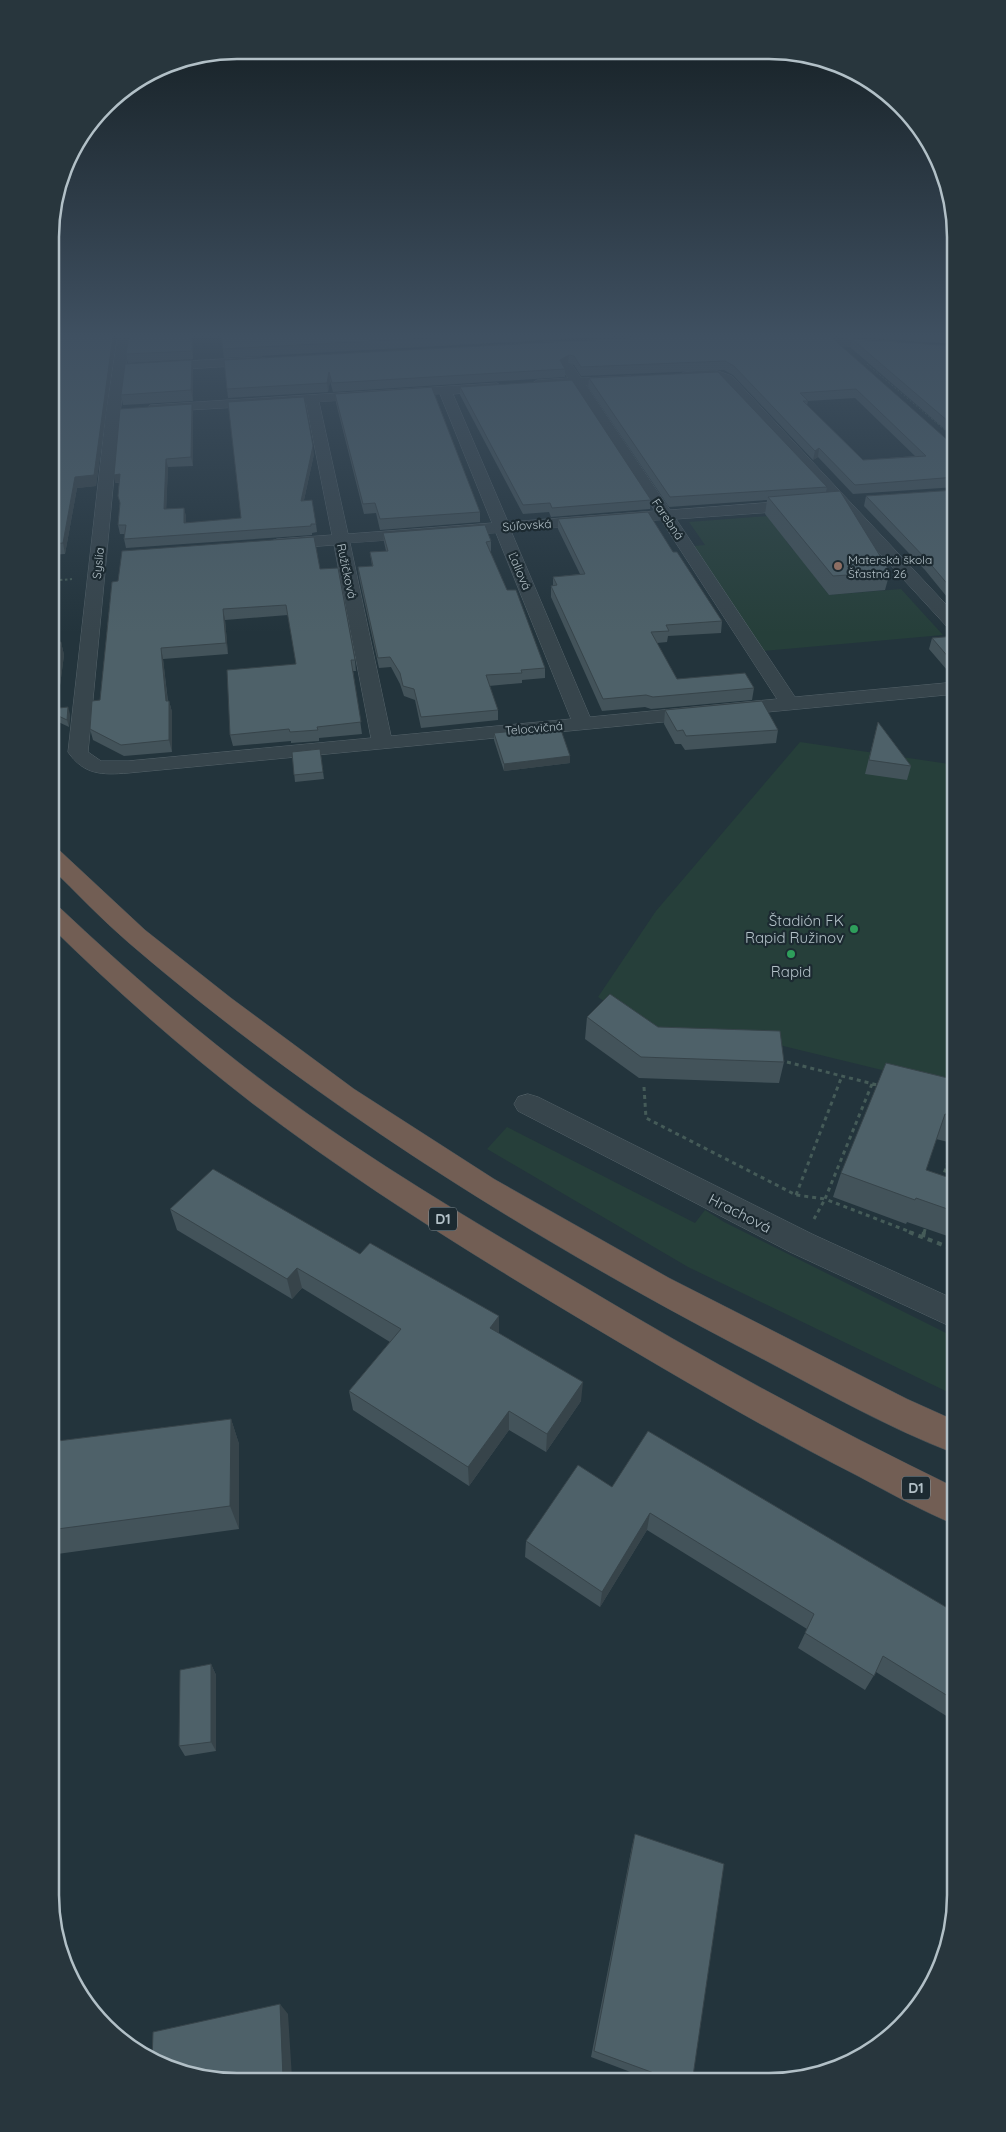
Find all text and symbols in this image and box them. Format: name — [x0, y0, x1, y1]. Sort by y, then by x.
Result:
street label: Farebná — [649, 496, 687, 542]
street label: Súľovská — [502, 516, 552, 534]
street label: Ružičková — [334, 542, 360, 600]
street label: Syslia — [89, 546, 107, 580]
street label: Ľaliová — [505, 550, 535, 592]
place label: Materská škola Šťastná 26 — [848, 552, 932, 581]
marker: Materská škola Šťastná 26 — [832, 560, 844, 572]
street label: Telocvičná — [504, 718, 564, 738]
place label: Štadión FK Rapid Ružinov — [745, 911, 844, 947]
marker: Štadión FK Rapid Ružinov — [848, 923, 860, 935]
marker: Rapid — [785, 948, 797, 960]
place label: Rapid — [771, 962, 811, 981]
street label: Hrachová — [705, 1189, 775, 1237]
road number: D1 — [429, 1208, 457, 1230]
road number: D1 — [902, 1476, 930, 1500]

